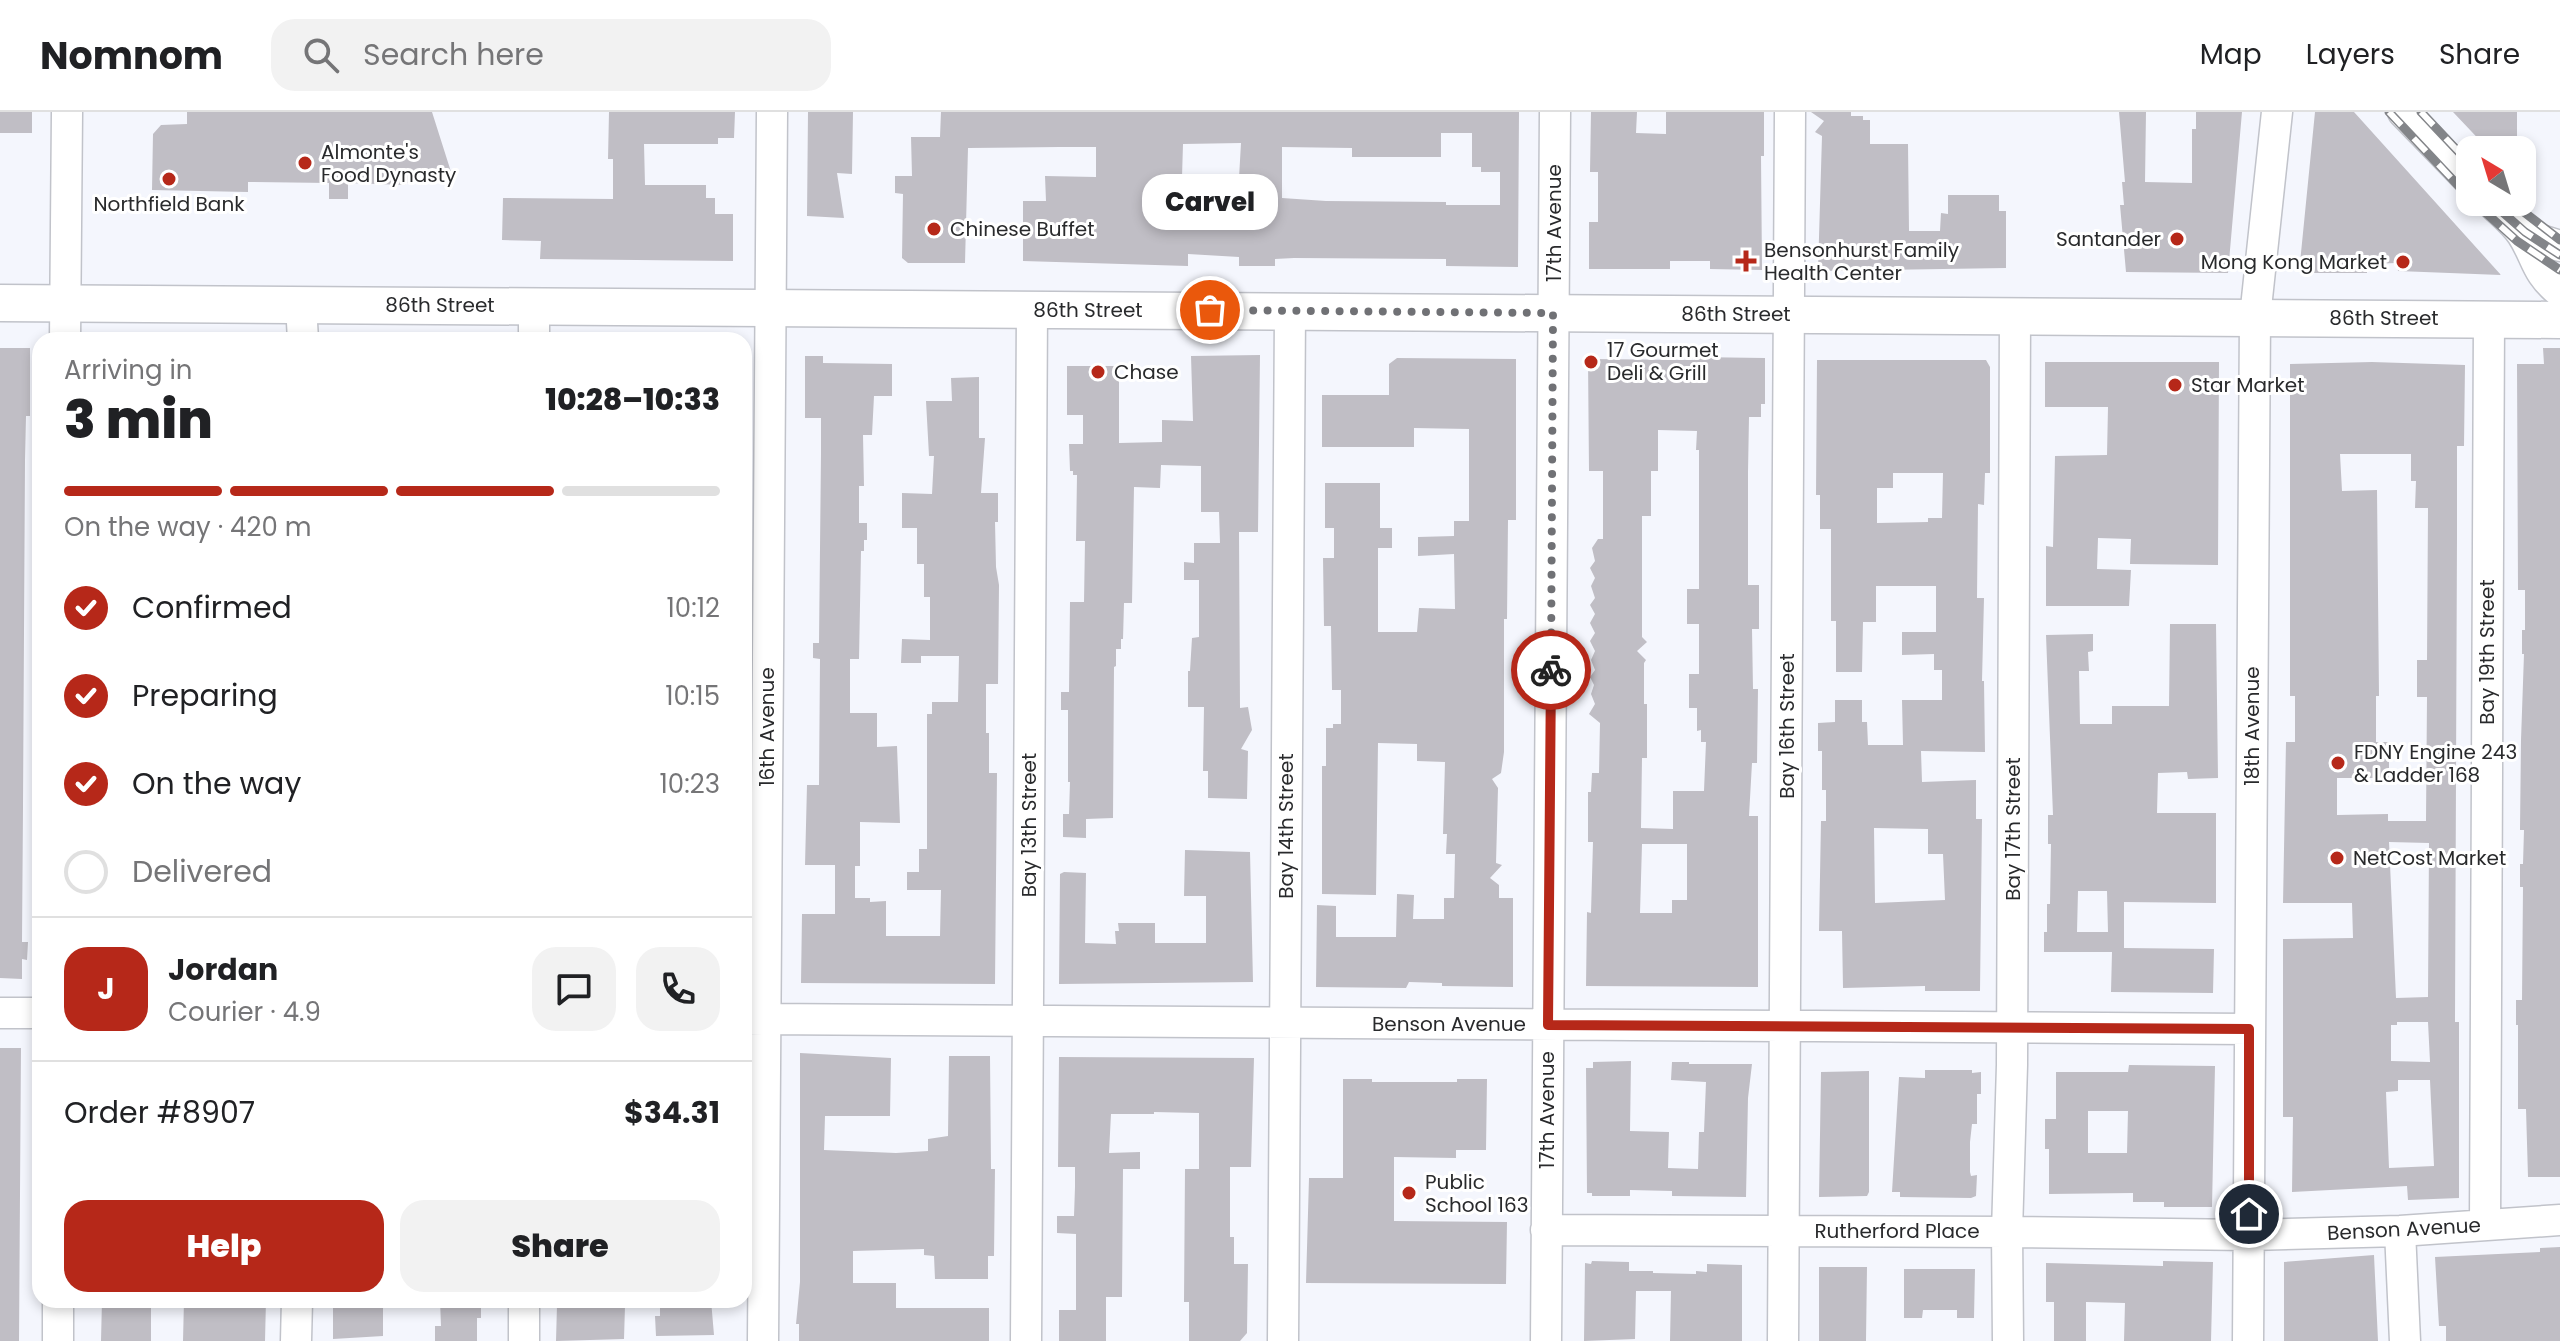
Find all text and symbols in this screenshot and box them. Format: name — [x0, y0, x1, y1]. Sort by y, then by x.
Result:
search box — [271, 19, 831, 91]
text: Nomnom — [40, 29, 223, 82]
icon: search — [299, 33, 343, 77]
text: Search here — [363, 33, 544, 76]
text: Map — [2200, 35, 2262, 74]
text: Layers — [2306, 35, 2395, 74]
text: Share — [2439, 35, 2520, 74]
north arrow — [2456, 136, 2536, 216]
map controls — [2456, 136, 2536, 216]
place label: Almonte's Food Dynasty — [321, 138, 456, 189]
marker: Almonte's Food Dynasty — [296, 154, 314, 172]
street label: 17th Avenue — [1540, 164, 1568, 282]
marker: Northfield Bank — [160, 170, 178, 188]
callout: Carvel — [1142, 174, 1278, 230]
text: Carvel — [1165, 184, 1255, 220]
place label: Northfield Bank — [94, 190, 245, 218]
place label: Chinese Buffet — [950, 215, 1094, 243]
marker: Chinese Buffet — [925, 220, 943, 238]
place label: Santander — [2056, 225, 2161, 253]
marker: Santander — [2168, 230, 2186, 248]
place label: Bensonhurst Family Health Center — [1764, 236, 1959, 287]
place label: Mong Kong Market — [2201, 248, 2387, 276]
marker: Bensonhurst Family Health Center — [1735, 250, 1757, 272]
marker: Mong Kong Market — [2394, 253, 2412, 271]
pin — [1176, 276, 1244, 344]
icon: bag — [1188, 288, 1232, 332]
street label: 86th Street — [385, 291, 495, 319]
street label: 86th Street — [1033, 296, 1143, 324]
street label: 86th Street — [1681, 300, 1791, 328]
street label: 86th Street — [2329, 304, 2439, 332]
place label: 17 Gourmet Deli & Grill — [1607, 336, 1719, 387]
text: Arriving in — [64, 352, 193, 388]
marker: 17 Gourmet Deli & Grill — [1582, 353, 1600, 371]
place label: Chase — [1114, 358, 1179, 386]
marker: Chase — [1089, 363, 1107, 381]
place label: Star Market — [2191, 371, 2305, 399]
marker: Star Market — [2166, 376, 2184, 394]
text: 10:28–10:33 — [545, 378, 720, 421]
text: 3 min — [64, 383, 213, 456]
text: On the way · 420 m — [64, 509, 311, 545]
street label: Bay 19th Street — [2473, 579, 2501, 725]
icon: check — [64, 586, 108, 630]
text: Confirmed — [132, 586, 292, 629]
text: 10:12 — [667, 590, 720, 626]
courier — [1511, 630, 1591, 710]
icon: bike — [1529, 648, 1573, 692]
street label: Bay 16th Street — [1773, 653, 1801, 799]
street label: 18th Avenue — [2238, 666, 2266, 786]
street label: 16th Avenue — [753, 667, 781, 787]
icon: check — [64, 674, 108, 718]
text: Preparing — [132, 674, 278, 717]
text: 10:15 — [665, 678, 720, 714]
place label: FDNY Engine 243 & Ladder 168 — [2354, 738, 2517, 789]
street label: Bay 13th Street — [1015, 753, 1043, 897]
street label: Bay 14th Street — [1272, 753, 1300, 899]
marker: FDNY Engine 243 & Ladder 168 — [2329, 754, 2347, 772]
street label: Bay 17th Street — [1999, 757, 2027, 901]
icon: check — [64, 762, 108, 806]
text: On the way — [132, 762, 301, 805]
text: 10:23 — [660, 766, 720, 802]
place label: NetCost Market — [2353, 844, 2506, 872]
marker: NetCost Market — [2328, 849, 2346, 867]
text: Delivered — [132, 850, 272, 893]
button: chat — [532, 947, 616, 1031]
button: phone — [636, 947, 720, 1031]
text: Jordan — [168, 948, 278, 991]
text: J — [97, 967, 115, 1010]
text: Courier · 4.9 — [168, 994, 321, 1030]
street label: Benson Avenue — [1372, 1010, 1526, 1038]
street label: 17th Avenue — [1533, 1051, 1561, 1169]
text: Order #8907 — [64, 1091, 255, 1134]
text: $34.31 — [624, 1091, 720, 1134]
place label: Public School 163 — [1425, 1168, 1528, 1219]
pin — [2215, 1180, 2283, 1248]
marker: Public School 163 — [1400, 1184, 1418, 1202]
icon: home — [2227, 1192, 2271, 1236]
button: Help — [64, 1200, 384, 1292]
button: Share — [400, 1200, 720, 1292]
street label: Benson Avenue — [2326, 1211, 2482, 1247]
street label: Rutherford Place — [1814, 1217, 1980, 1245]

